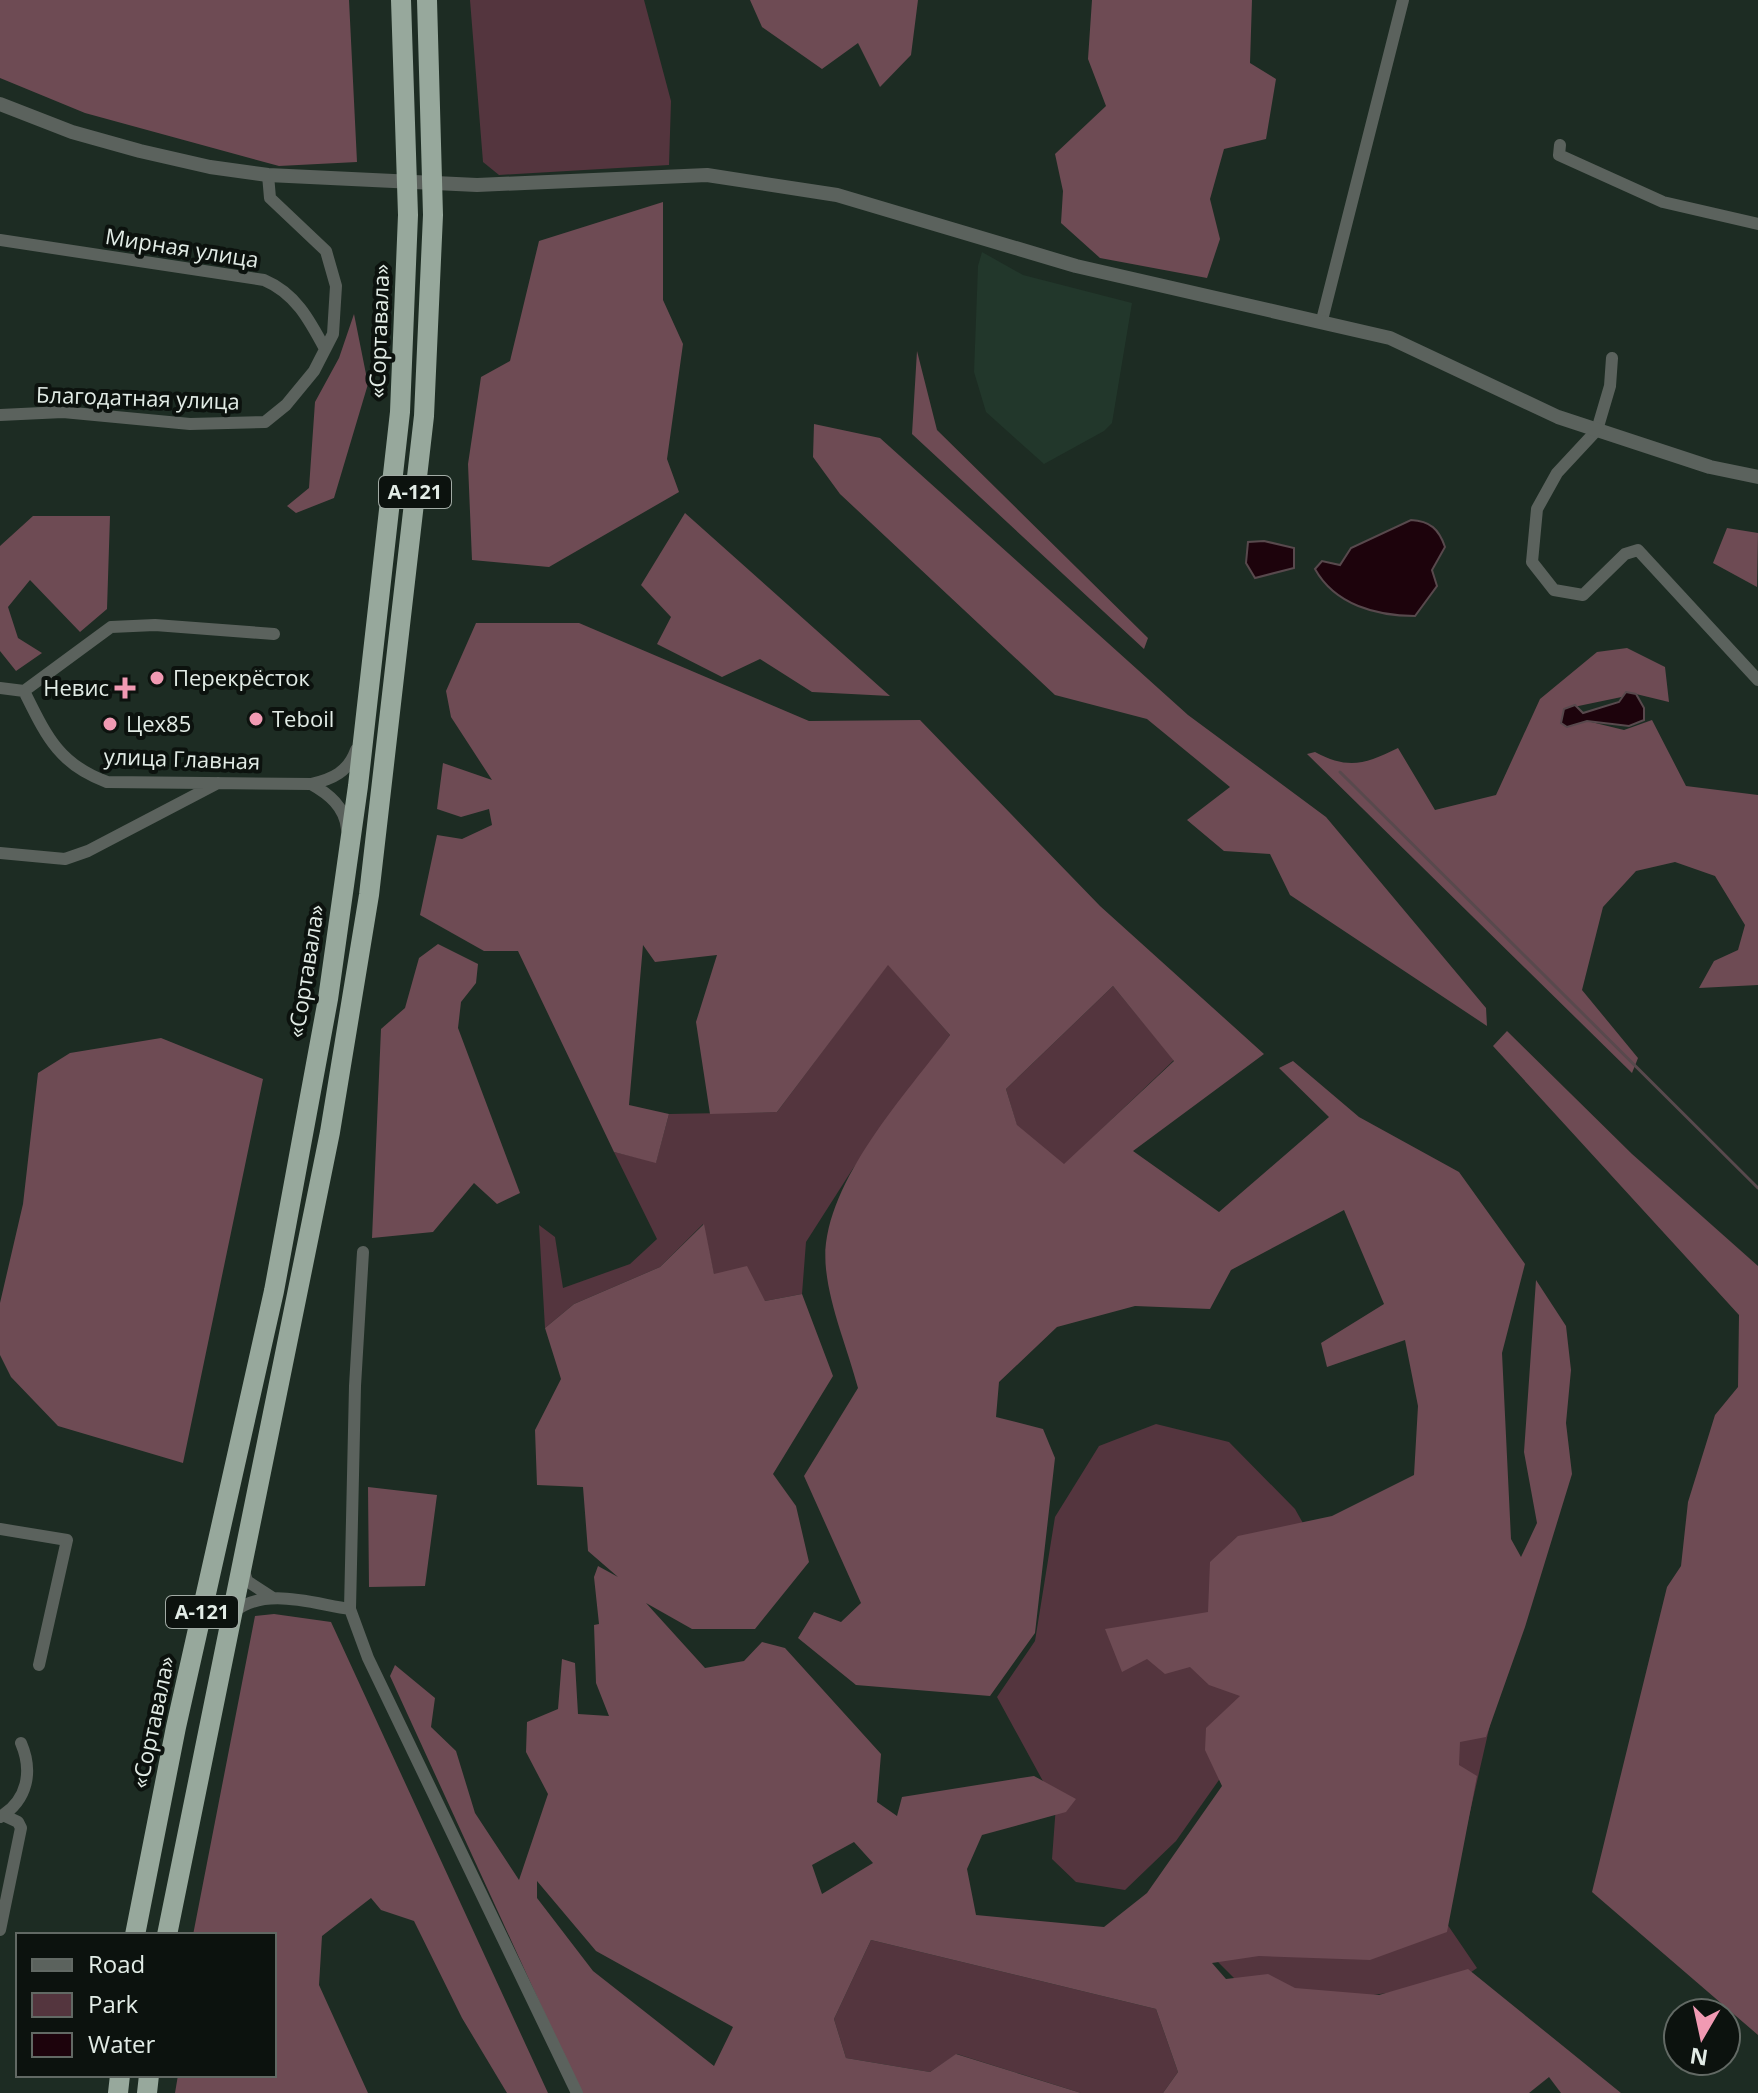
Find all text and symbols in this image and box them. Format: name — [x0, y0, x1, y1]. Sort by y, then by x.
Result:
street label: Мирная улица — [103, 220, 261, 274]
street label: «Сортавала» — [361, 263, 395, 399]
street label: Благодатная улица — [36, 378, 240, 416]
road number: А-121 — [379, 476, 451, 508]
place label: Перекрёсток — [173, 662, 310, 692]
marker: Перекрёсток — [148, 669, 166, 687]
place label: Невис — [43, 672, 109, 702]
marker: Невис — [116, 679, 134, 697]
place label: Teboil — [272, 703, 334, 733]
place label: Цех85 — [126, 708, 191, 738]
marker: Teboil — [247, 710, 265, 728]
marker: Цех85 — [101, 715, 119, 733]
street label: улица Главная — [103, 740, 261, 776]
street label: «Сортавала» — [280, 902, 330, 1040]
road number: А-121 — [166, 1596, 238, 1628]
street label: «Сортавала» — [123, 1653, 181, 1791]
legend — [16, 1933, 276, 2077]
text: Road — [88, 1947, 145, 1980]
text: Park — [88, 1987, 139, 2020]
north arrow — [1662, 1997, 1742, 2077]
text: Water — [88, 2027, 156, 2060]
text: N — [1688, 2042, 1710, 2074]

